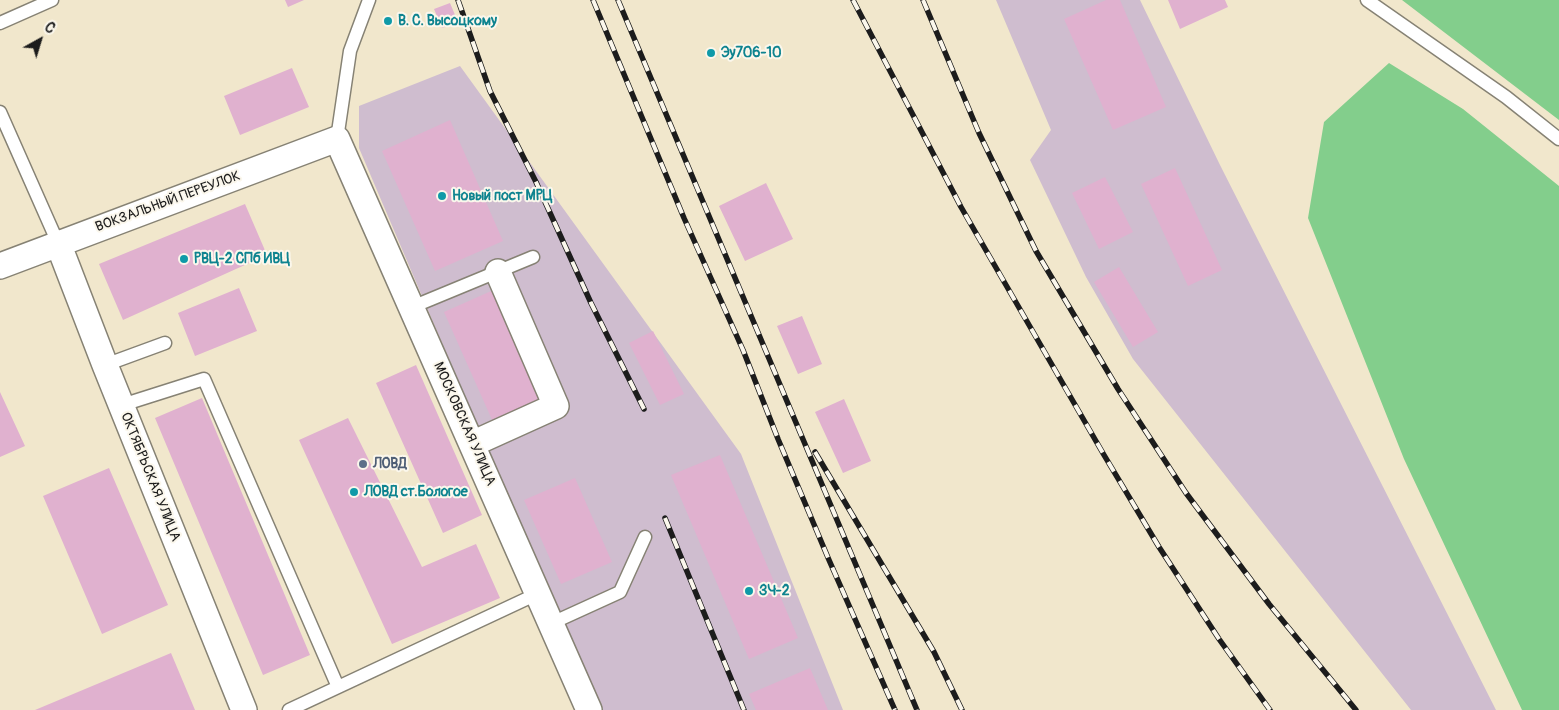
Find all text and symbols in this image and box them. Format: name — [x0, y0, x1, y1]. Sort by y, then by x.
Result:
place label: В. С. Высоцкому — [398, 13, 497, 29]
north arrow — [15, 15, 65, 65]
marker: В. С. Высоцкому — [382, 15, 394, 27]
text: С — [41, 19, 58, 37]
place label: Эу706-10 — [721, 45, 781, 61]
marker: Эу706-10 — [705, 47, 717, 59]
street label: ВОКЗАЛЬНЫЙ ПЕРЕУЛОК — [93, 168, 243, 236]
place label: Новый пост МРЦ — [452, 188, 553, 204]
marker: Новый пост МРЦ — [436, 190, 448, 202]
place label: РВЦ-2 СПб ИВЦ — [194, 251, 290, 267]
marker: РВЦ-2 СПб ИВЦ — [178, 253, 190, 265]
street label: МОСКОВСКАЯ УЛИЦА — [429, 360, 499, 488]
street label: ОКТЯБРЬСКАЯ УЛИЦА — [116, 410, 184, 544]
place label: ЛОВД — [373, 456, 407, 472]
marker: ЛОВД — [357, 458, 369, 470]
place label: ЛОВД ст.Бологое — [364, 484, 468, 500]
marker: ЛОВД ст.Бологое — [348, 486, 360, 498]
place label: ЗЧ-2 — [759, 583, 790, 599]
marker: ЗЧ-2 — [743, 585, 755, 597]

